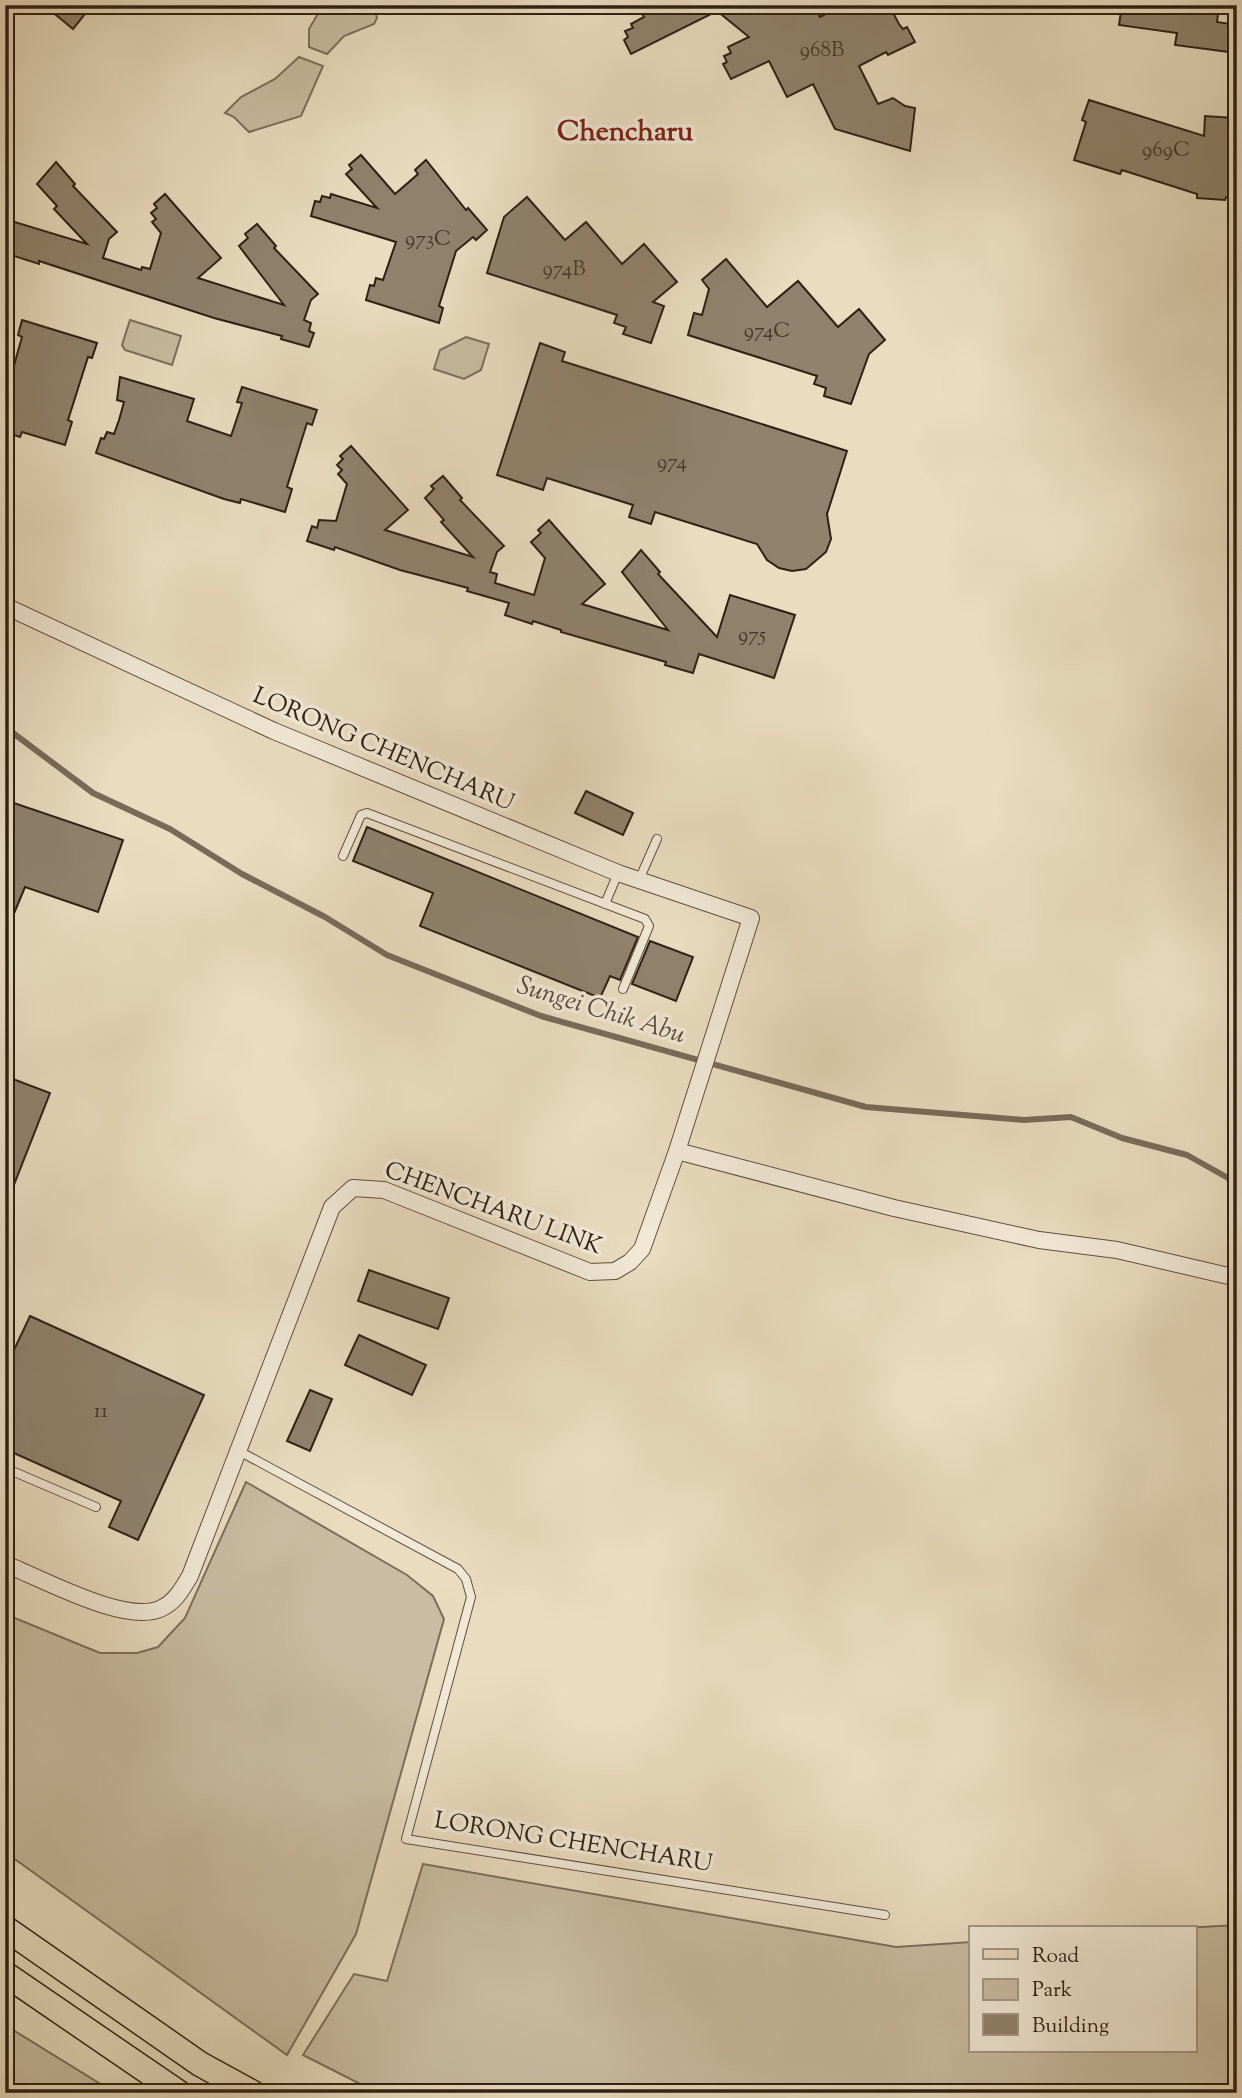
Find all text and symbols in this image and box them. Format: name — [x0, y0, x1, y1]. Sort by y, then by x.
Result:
house number: 968B — [800, 36, 844, 66]
district label: Chencharu — [557, 113, 694, 153]
house number: 969C — [1142, 136, 1190, 166]
house number: 973C — [405, 225, 451, 255]
house number: 974B — [542, 255, 586, 285]
house number: 974C — [744, 317, 790, 347]
house number: 974 — [657, 448, 687, 478]
house number: 975 — [738, 621, 766, 651]
street label: LORONG CHENCHARU — [247, 680, 519, 821]
water label: Sungei Chik Abu — [512, 968, 690, 1054]
street label: CHENCHARU LINK — [379, 1154, 607, 1264]
house number: 11 — [94, 1397, 108, 1427]
street label: LORONG CHENCHARU — [432, 1804, 715, 1882]
legend — [969, 1926, 1196, 2052]
text: Road — [1032, 1942, 1079, 1972]
text: Park — [1032, 1976, 1073, 2006]
text: Building — [1032, 2012, 1109, 2042]

